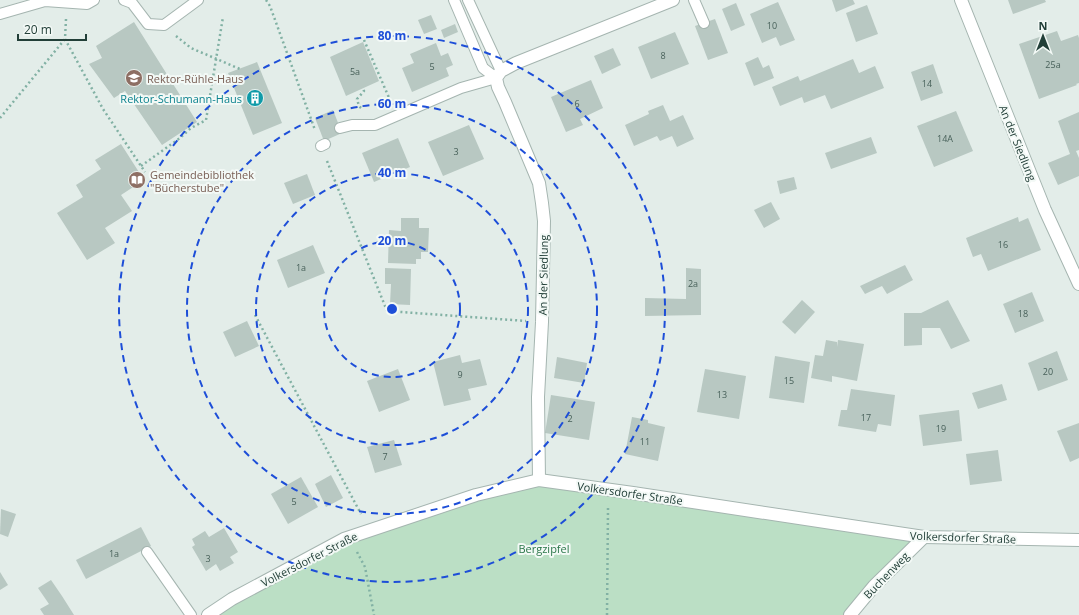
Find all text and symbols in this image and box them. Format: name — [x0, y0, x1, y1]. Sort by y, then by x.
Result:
scale bar — [18, 16, 86, 42]
north arrow — [1023, 16, 1063, 56]
text: N — [1039, 18, 1047, 33]
house number: 10 — [767, 19, 777, 32]
text: 20 m — [24, 21, 52, 38]
text: 80 m — [378, 27, 406, 44]
house number: 8 — [660, 49, 666, 62]
house number: 25a — [1045, 58, 1061, 71]
house number: 5 — [429, 60, 435, 73]
house number: 5a — [350, 65, 360, 78]
school or university icon: Rektor-Rühle-Haus — [124, 68, 144, 88]
place label: Rektor-Rühle-Haus — [147, 71, 243, 86]
house number: 14 — [922, 77, 932, 90]
building icon: Rektor-Schumann-Haus — [245, 88, 265, 108]
place label: Rektor-Schumann-Haus — [120, 91, 242, 106]
text: 60 m — [378, 95, 406, 112]
house number: 6 — [574, 97, 580, 110]
street label: An der Siedlung — [996, 103, 1040, 183]
house number: 14A — [937, 132, 953, 145]
house number: 3 — [453, 145, 459, 158]
text: 40 m — [378, 164, 406, 181]
place label: Gemeindebibliothek "Bücherstube" — [150, 167, 254, 195]
library icon: Gemeindebibliothek "Bücherstube" — [127, 170, 147, 190]
text: 20 m — [378, 232, 406, 249]
street label: An der Siedlung — [535, 234, 551, 316]
house number: 16 — [998, 238, 1008, 251]
house number: 1a — [296, 261, 306, 274]
house number: 2a — [688, 277, 698, 290]
centre of rings — [385, 302, 399, 316]
house number: 18 — [1018, 307, 1028, 320]
house number: 20 — [1043, 365, 1053, 378]
house number: 9 — [457, 368, 463, 381]
house number: 15 — [784, 374, 794, 387]
house number: 13 — [717, 388, 727, 401]
house number: 17 — [861, 411, 871, 424]
house number: 2 — [567, 412, 573, 425]
house number: 19 — [936, 422, 946, 435]
house number: 11 — [640, 435, 650, 448]
house number: 7 — [382, 450, 388, 463]
street label: Volkersdorfer Straße — [576, 478, 684, 508]
house number: 5 — [291, 495, 297, 508]
street label: Volkersdorfer Straße — [258, 528, 360, 590]
street label: Volkersdorfer Straße — [910, 528, 1016, 546]
park label: Bergzipfel — [518, 541, 570, 556]
house number: 1a — [109, 547, 119, 560]
street label: Buchenweg — [860, 548, 912, 602]
house number: 3 — [205, 552, 211, 565]

